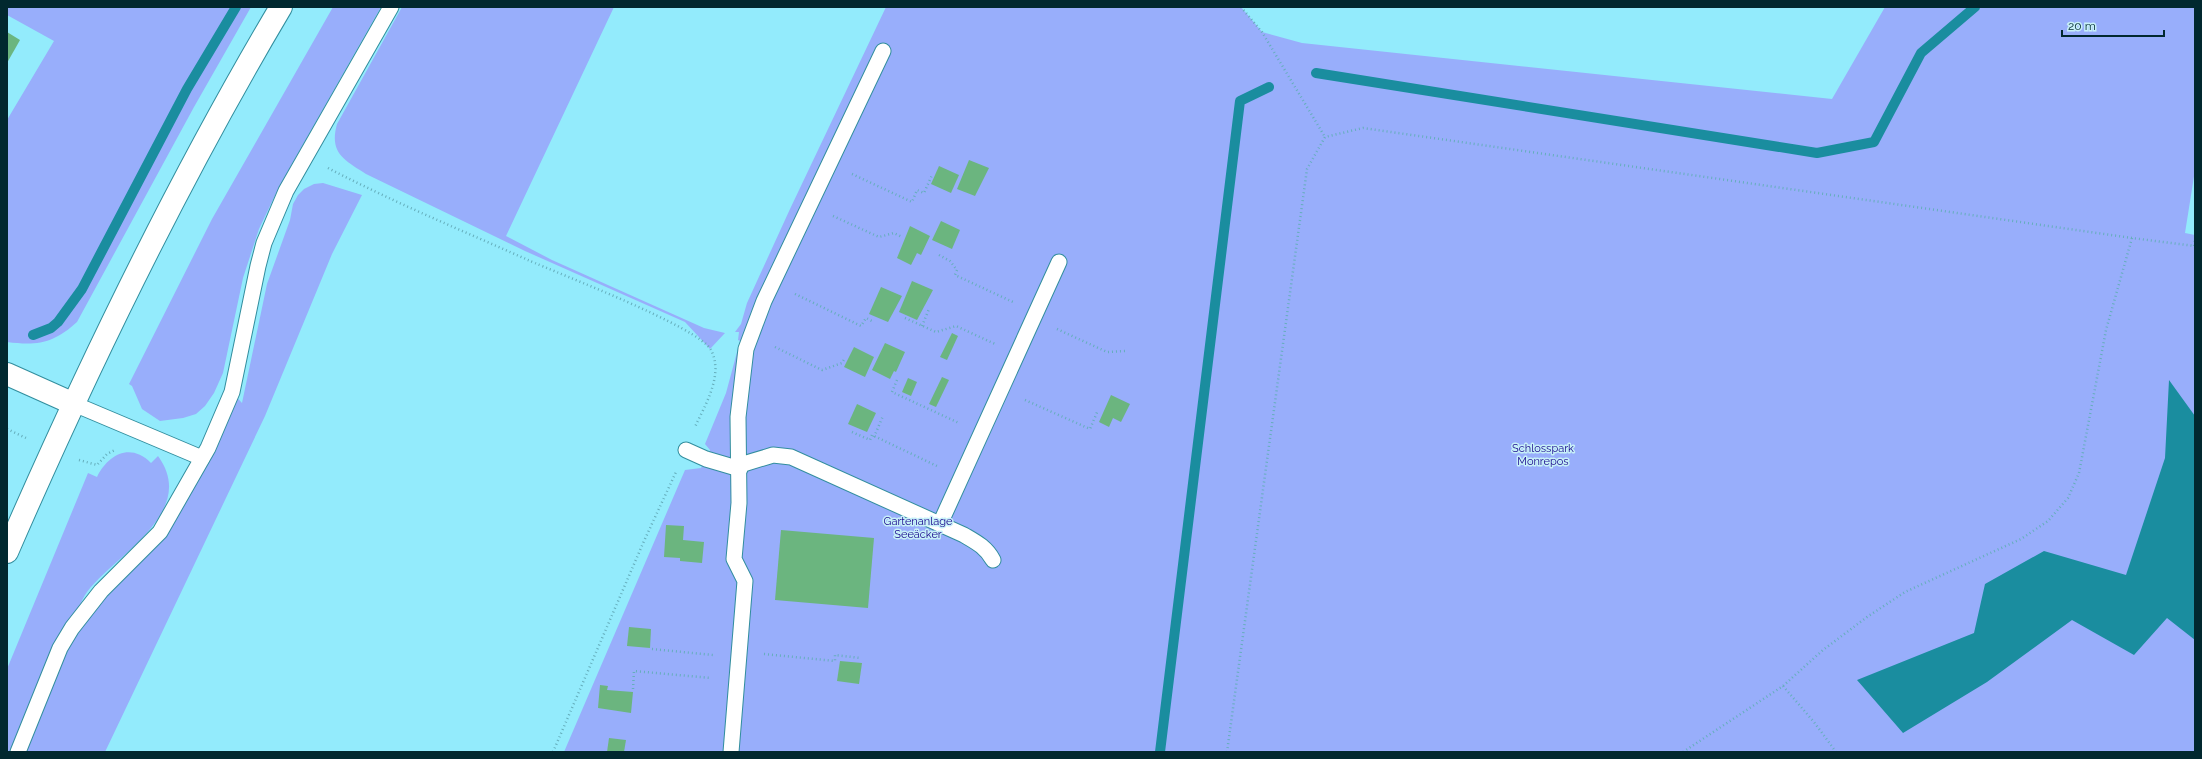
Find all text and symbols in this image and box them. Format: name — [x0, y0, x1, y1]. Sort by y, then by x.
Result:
scale bar — [2062, 12, 2164, 38]
text: 20 m — [2068, 19, 2096, 33]
park label: Schlosspark Monrepos — [1512, 442, 1574, 468]
park label: Gartenanlage Seeäcker — [884, 515, 953, 541]

